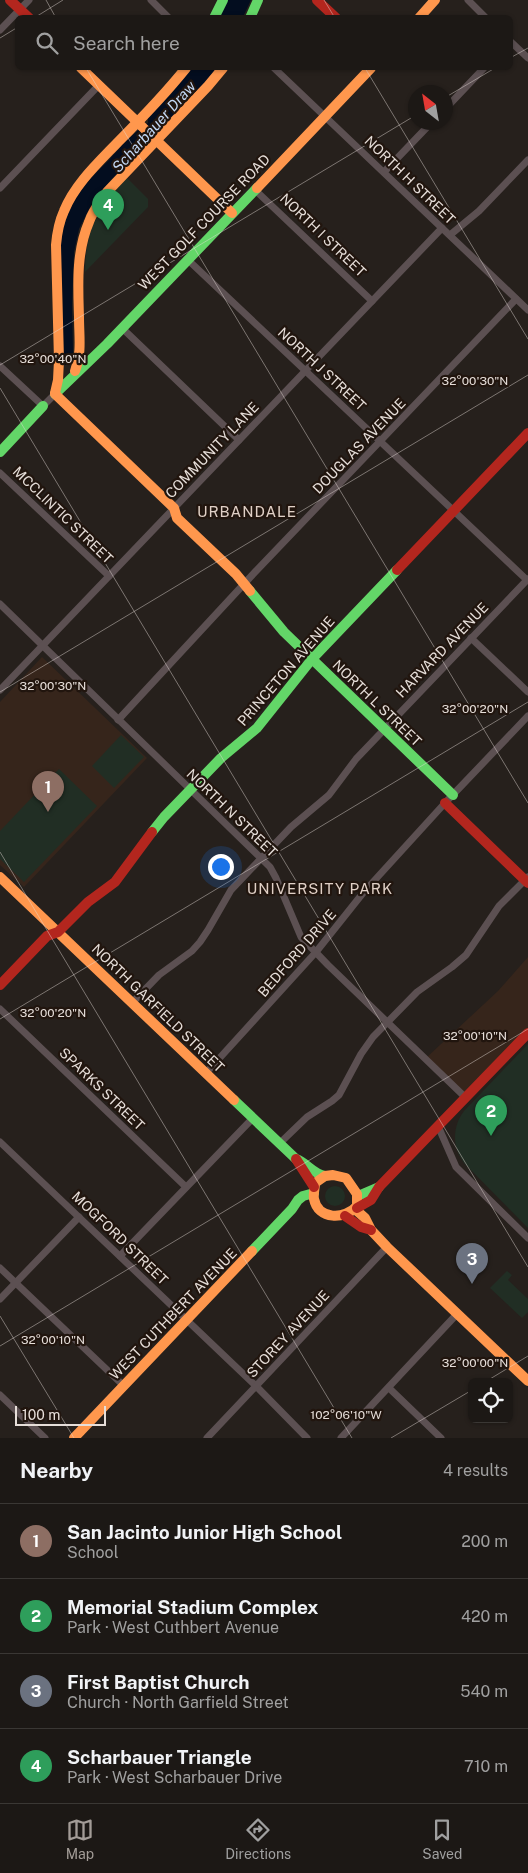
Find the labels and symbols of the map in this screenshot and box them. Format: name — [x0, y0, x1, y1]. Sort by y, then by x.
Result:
water label: Scharbauer Draw — [108, 77, 199, 176]
north arrow — [408, 85, 453, 130]
street label: NORTH H STREET — [361, 133, 459, 227]
street label: WEST GOLF COURSE ROAD — [135, 151, 273, 293]
pin: 4 — [92, 189, 124, 230]
street label: NORTH I STREET — [277, 190, 369, 280]
street label: NORTH J STREET — [275, 324, 369, 414]
text: 32°00'40"N — [20, 352, 86, 366]
text: 32°00'30"N — [442, 374, 508, 388]
street label: DOUGLAS AVENUE — [309, 395, 409, 497]
street label: COMMUNITY LANE — [162, 399, 262, 501]
street label: MCCLINTIC STREET — [10, 463, 116, 567]
district label: URBANDALE — [197, 503, 297, 520]
street label: HARVARD AVENUE — [393, 599, 491, 701]
street label: PRINCETON AVENUE — [234, 613, 338, 729]
street label: NORTH L STREET — [329, 657, 425, 749]
text: 32°00'30"N — [20, 679, 86, 693]
text: 32°00'20"N — [442, 702, 508, 716]
street label: NORTH N STREET — [183, 766, 281, 860]
pin: 1 — [32, 771, 64, 812]
your location — [208, 854, 234, 880]
district label: UNIVERSITY PARK — [247, 880, 393, 897]
street label: BEDFORD DRIVE — [255, 906, 339, 1000]
street label: NORTH GARFIELD STREET — [89, 941, 227, 1075]
text: 32°00'20"N — [20, 1006, 86, 1020]
text: 32°00'10"N — [443, 1029, 507, 1043]
street label: SPARKS STREET — [56, 1044, 148, 1134]
pin: 2 — [475, 1095, 507, 1136]
street label: MOGFORD STREET — [69, 1188, 171, 1288]
pin: 3 — [456, 1243, 488, 1284]
street label: WEST CUTHBERT AVENUE — [106, 1245, 240, 1383]
street label: STOREY AVENUE — [243, 1287, 333, 1381]
text: 32°00'10"N — [21, 1333, 85, 1347]
text: 32°00'00"N — [442, 1356, 508, 1370]
scale bar — [15, 1403, 106, 1426]
text: 102°06'10"W — [310, 1408, 382, 1422]

